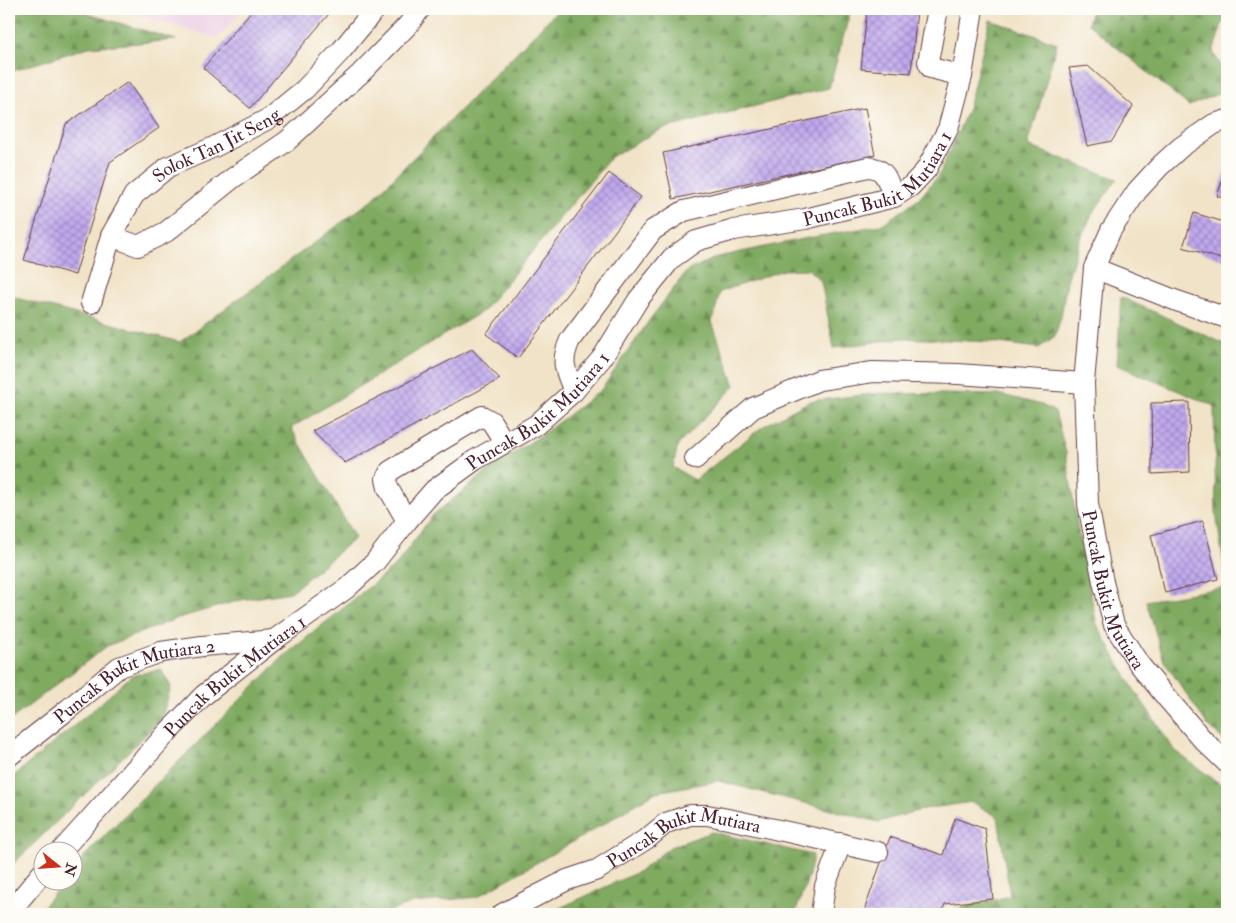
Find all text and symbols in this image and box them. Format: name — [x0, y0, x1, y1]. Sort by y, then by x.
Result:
street label: Solok Tan Jit Seng — [148, 102, 286, 188]
street label: Puncak Bukit Mutiara 1 — [800, 127, 958, 232]
street label: Puncak Bukit Mutiara 1 — [461, 348, 615, 476]
street label: Puncak Bukit Mutiara — [1076, 508, 1150, 674]
street label: Puncak Bukit Mutiara 1 — [159, 610, 311, 742]
street label: Puncak Bukit Mutiara 2 — [49, 634, 216, 729]
street label: Puncak Bukit Mutiara — [602, 803, 763, 874]
north arrow — [32, 840, 82, 890]
text: N — [60, 860, 80, 879]

